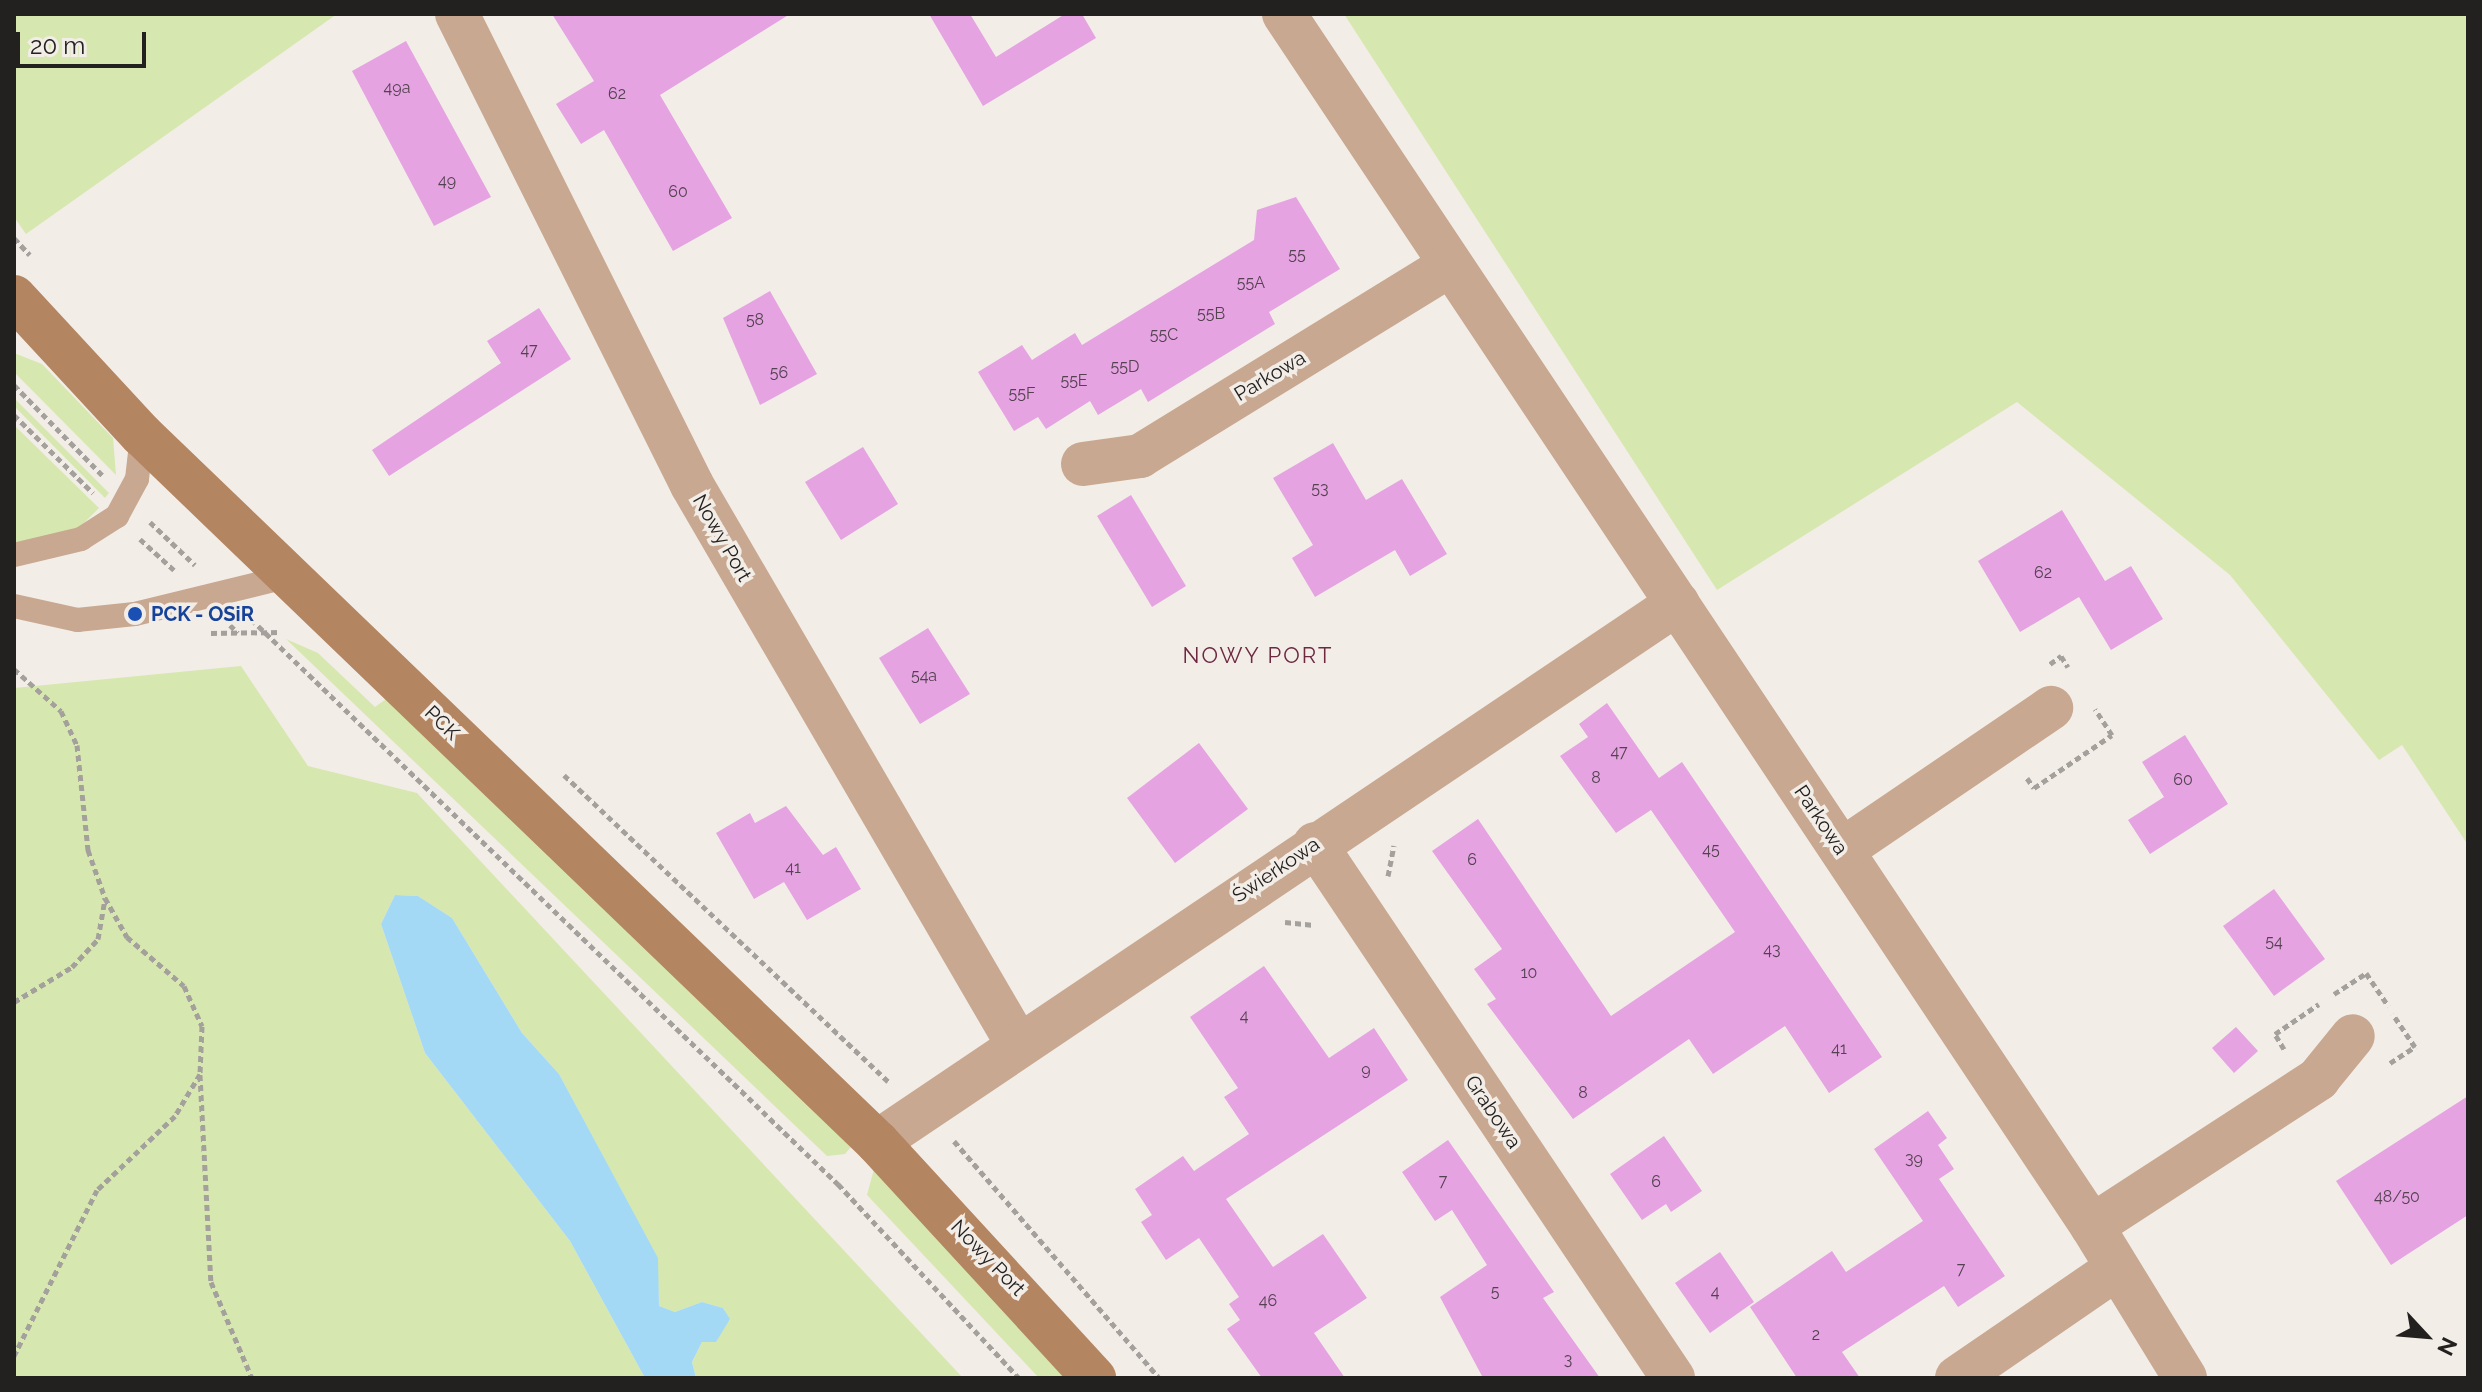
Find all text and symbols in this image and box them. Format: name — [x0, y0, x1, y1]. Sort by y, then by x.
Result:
scale bar — [20, 16, 150, 66]
text: 20 m — [30, 31, 85, 60]
house number: 49a — [384, 78, 410, 98]
house number: 62 — [608, 84, 626, 104]
house number: 49 — [438, 171, 456, 191]
house number: 60 — [668, 182, 688, 202]
house number: 55 — [1288, 245, 1306, 265]
house number: 55A — [1237, 273, 1265, 293]
house number: 55B — [1197, 304, 1225, 324]
house number: 58 — [746, 310, 764, 330]
house number: 55C — [1150, 325, 1178, 345]
house number: 47 — [520, 340, 538, 360]
street label: Parkowa — [1230, 345, 1310, 407]
house number: 55D — [1111, 357, 1139, 377]
house number: 56 — [770, 363, 788, 383]
house number: 55E — [1060, 371, 1088, 391]
house number: 55F — [1009, 384, 1035, 404]
house number: 53 — [1311, 479, 1329, 499]
street label: Nowy Port — [687, 490, 757, 586]
house number: 62 — [2034, 563, 2052, 583]
place label: PCK - OSiR — [151, 602, 254, 626]
marker: PCK - OSiR — [126, 605, 144, 623]
district label: NOWY PORT — [1182, 643, 1334, 669]
house number: 54a — [911, 666, 937, 686]
street label: PCK — [420, 701, 464, 745]
house number: 47 — [1610, 742, 1628, 762]
house number: 8 — [1591, 768, 1601, 788]
house number: 60 — [2173, 770, 2193, 790]
street label: Parkowa — [1789, 781, 1853, 859]
street label: Świerkowa — [1228, 832, 1324, 908]
house number: 45 — [1702, 840, 1720, 860]
house number: 6 — [1467, 850, 1477, 870]
house number: 41 — [785, 858, 801, 878]
house number: 54 — [2265, 932, 2283, 952]
house number: 43 — [1763, 940, 1781, 960]
house number: 10 — [1521, 963, 1537, 983]
house number: 4 — [1240, 1006, 1248, 1026]
house number: 41 — [1831, 1039, 1847, 1059]
house number: 9 — [1361, 1060, 1371, 1080]
street label: Grabowa — [1460, 1071, 1526, 1153]
house number: 8 — [1578, 1083, 1588, 1103]
house number: 39 — [1905, 1149, 1923, 1169]
house number: 7 — [1439, 1171, 1447, 1191]
house number: 6 — [1651, 1172, 1661, 1192]
house number: 48/50 — [2374, 1187, 2420, 1207]
street label: Nowy Port — [946, 1215, 1030, 1301]
house number: 7 — [1957, 1259, 1965, 1279]
house number: 5 — [1491, 1282, 1499, 1302]
house number: 4 — [1711, 1282, 1719, 1302]
house number: 46 — [1259, 1291, 1277, 1311]
north arrow — [2386, 1296, 2466, 1376]
house number: 2 — [1812, 1325, 1820, 1345]
text: N — [2432, 1333, 2463, 1360]
house number: 3 — [1564, 1350, 1572, 1370]

